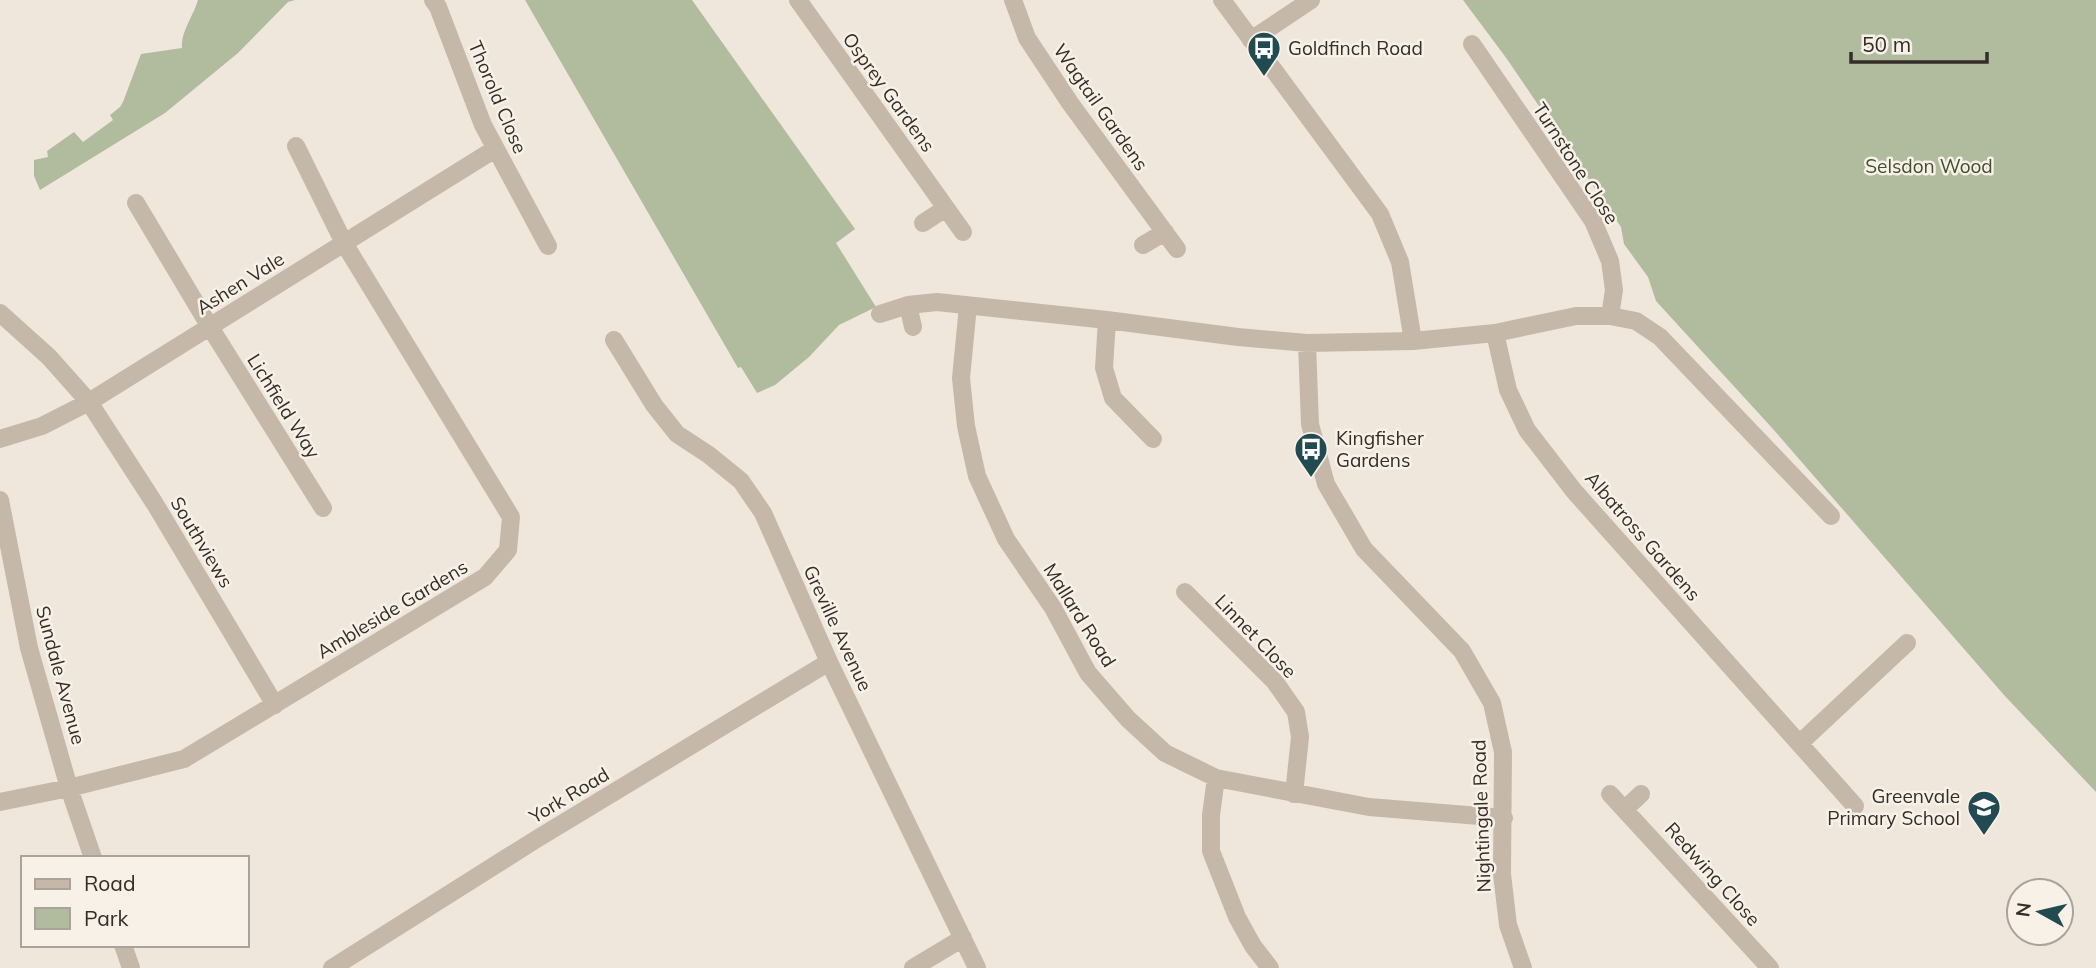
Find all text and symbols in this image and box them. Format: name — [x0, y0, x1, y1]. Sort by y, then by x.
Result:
scale bar — [1851, 21, 1988, 65]
street label: Osprey Gardens — [838, 28, 940, 156]
bus stop icon: Goldfinch Road — [1245, 29, 1283, 78]
text: 50 m — [1862, 31, 1911, 57]
place label: Goldfinch Road — [1288, 36, 1423, 60]
street label: Thorold Close — [463, 37, 533, 157]
street label: Wagtail Gardens — [1048, 39, 1154, 175]
street label: Turnstone Close — [1528, 98, 1624, 228]
park label: Selsdon Wood — [1865, 154, 1993, 178]
street label: Ashen Vale — [192, 247, 288, 319]
street label: Lichfield Way — [242, 349, 326, 463]
place label: Kingfisher Gardens — [1336, 426, 1424, 472]
bus stop icon: Kingfisher Gardens — [1292, 430, 1330, 479]
street label: Albatross Gardens — [1580, 466, 1706, 606]
street label: Southviews — [165, 492, 239, 592]
street label: Ambleside Gardens — [312, 554, 472, 664]
street label: Mallard Road — [1039, 559, 1121, 671]
street label: Greville Avenue — [798, 561, 878, 695]
street label: Linnet Close — [1210, 589, 1302, 683]
street label: Sundale Avenue — [31, 603, 91, 747]
street label: Nightingale Road — [1466, 739, 1496, 893]
street label: York Road — [524, 762, 613, 829]
place label: Greenvale Primary School — [1827, 784, 1960, 830]
school or university icon: Greenvale Primary School — [1965, 788, 2003, 837]
street label: Redwing Close — [1660, 817, 1766, 931]
legend — [21, 856, 248, 947]
text: Road — [84, 870, 135, 896]
north arrow — [2005, 877, 2075, 947]
text: N — [2010, 901, 2036, 918]
text: Park — [84, 905, 128, 931]

